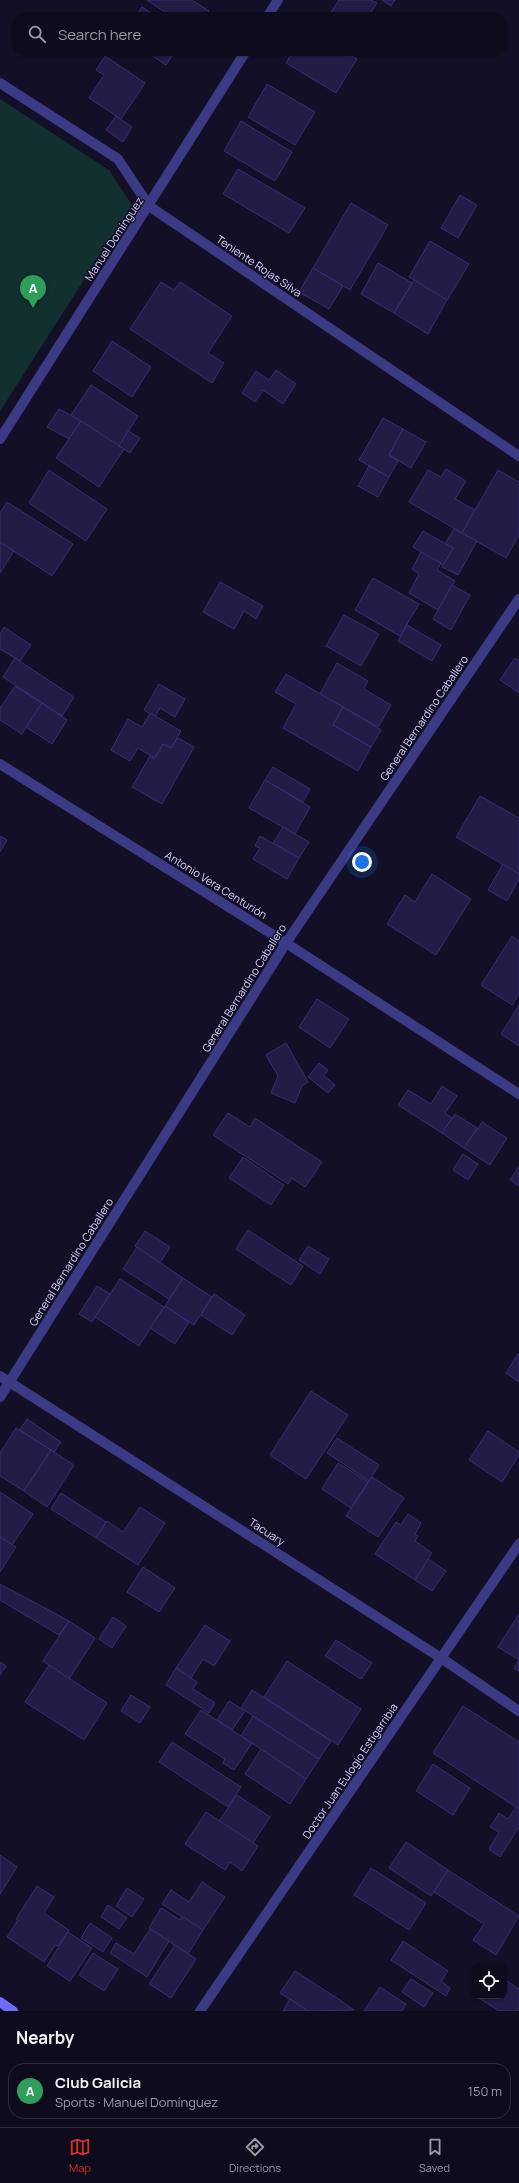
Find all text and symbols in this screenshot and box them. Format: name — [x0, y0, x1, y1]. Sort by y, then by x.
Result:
search box — [12, 12, 507, 56]
icon: search — [26, 23, 48, 45]
text: Search here — [58, 24, 141, 45]
street label: Manuel Domínguez — [81, 194, 146, 284]
street label: Teniente Rojas Silva — [214, 231, 305, 300]
pin: A — [20, 275, 46, 308]
street label: General Bernardino Caballero — [376, 652, 471, 783]
street label: Antonio Vera Centurión — [162, 847, 270, 922]
your location — [352, 852, 372, 872]
street label: General Bernardino Caballero — [198, 921, 289, 1054]
street label: General Bernardino Caballero — [25, 1195, 116, 1328]
street label: Tacuary — [246, 1514, 288, 1549]
street label: Doctor Juan Eulogio Estigarribia — [299, 1700, 401, 1841]
map controls — [471, 1963, 507, 1999]
button: locate — [471, 1963, 507, 1999]
text: Nearby — [16, 2026, 74, 2049]
text: Club Galicia — [55, 2072, 141, 2093]
text: A — [26, 2082, 34, 2100]
text: 150 m — [468, 2082, 502, 2100]
text: Sports · Manuel Domínguez — [55, 2093, 218, 2111]
tab: Map — [69, 2136, 91, 2175]
tab: Directions — [229, 2136, 281, 2175]
tab: Saved — [419, 2136, 450, 2175]

